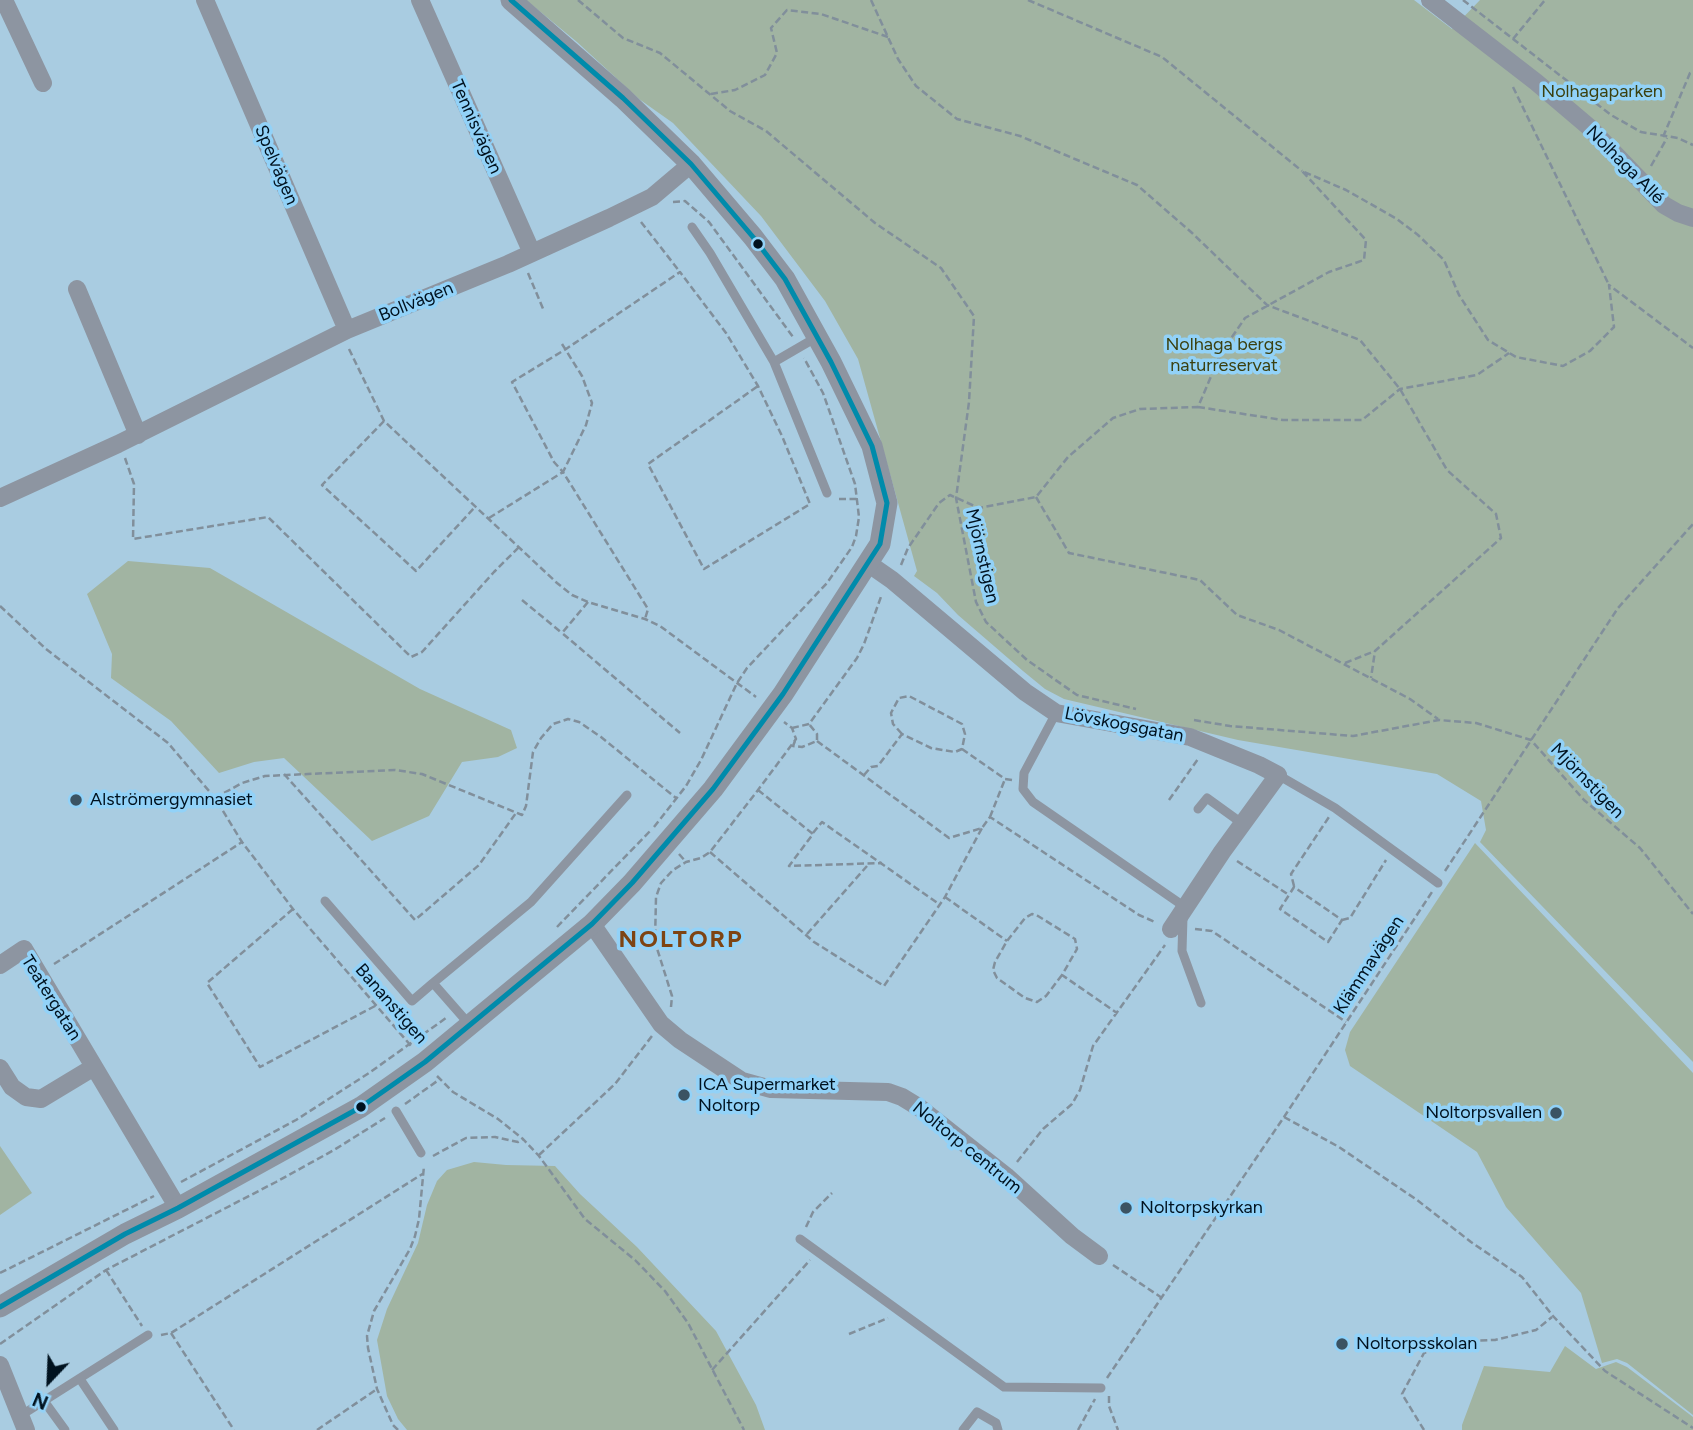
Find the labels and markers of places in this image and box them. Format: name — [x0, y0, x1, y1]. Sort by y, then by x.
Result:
unlabelled marker — [751, 237, 765, 251]
place label: Alströmergymnasiet — [90, 789, 253, 811]
marker: Alströmergymnasiet — [68, 792, 84, 808]
place label: ICA Supermarket Noltorp — [698, 1074, 836, 1116]
marker: ICA Supermarket Noltorp — [676, 1087, 692, 1103]
unlabelled marker — [354, 1100, 368, 1114]
place label: Noltorpsvallen — [1425, 1102, 1542, 1124]
marker: Noltorpsvallen — [1548, 1105, 1564, 1121]
place label: Noltorpskyrkan — [1140, 1197, 1263, 1219]
marker: Noltorpskyrkan — [1118, 1200, 1134, 1216]
place label: Noltorpsskolan — [1356, 1333, 1477, 1355]
marker: Noltorpsskolan — [1334, 1336, 1350, 1352]

